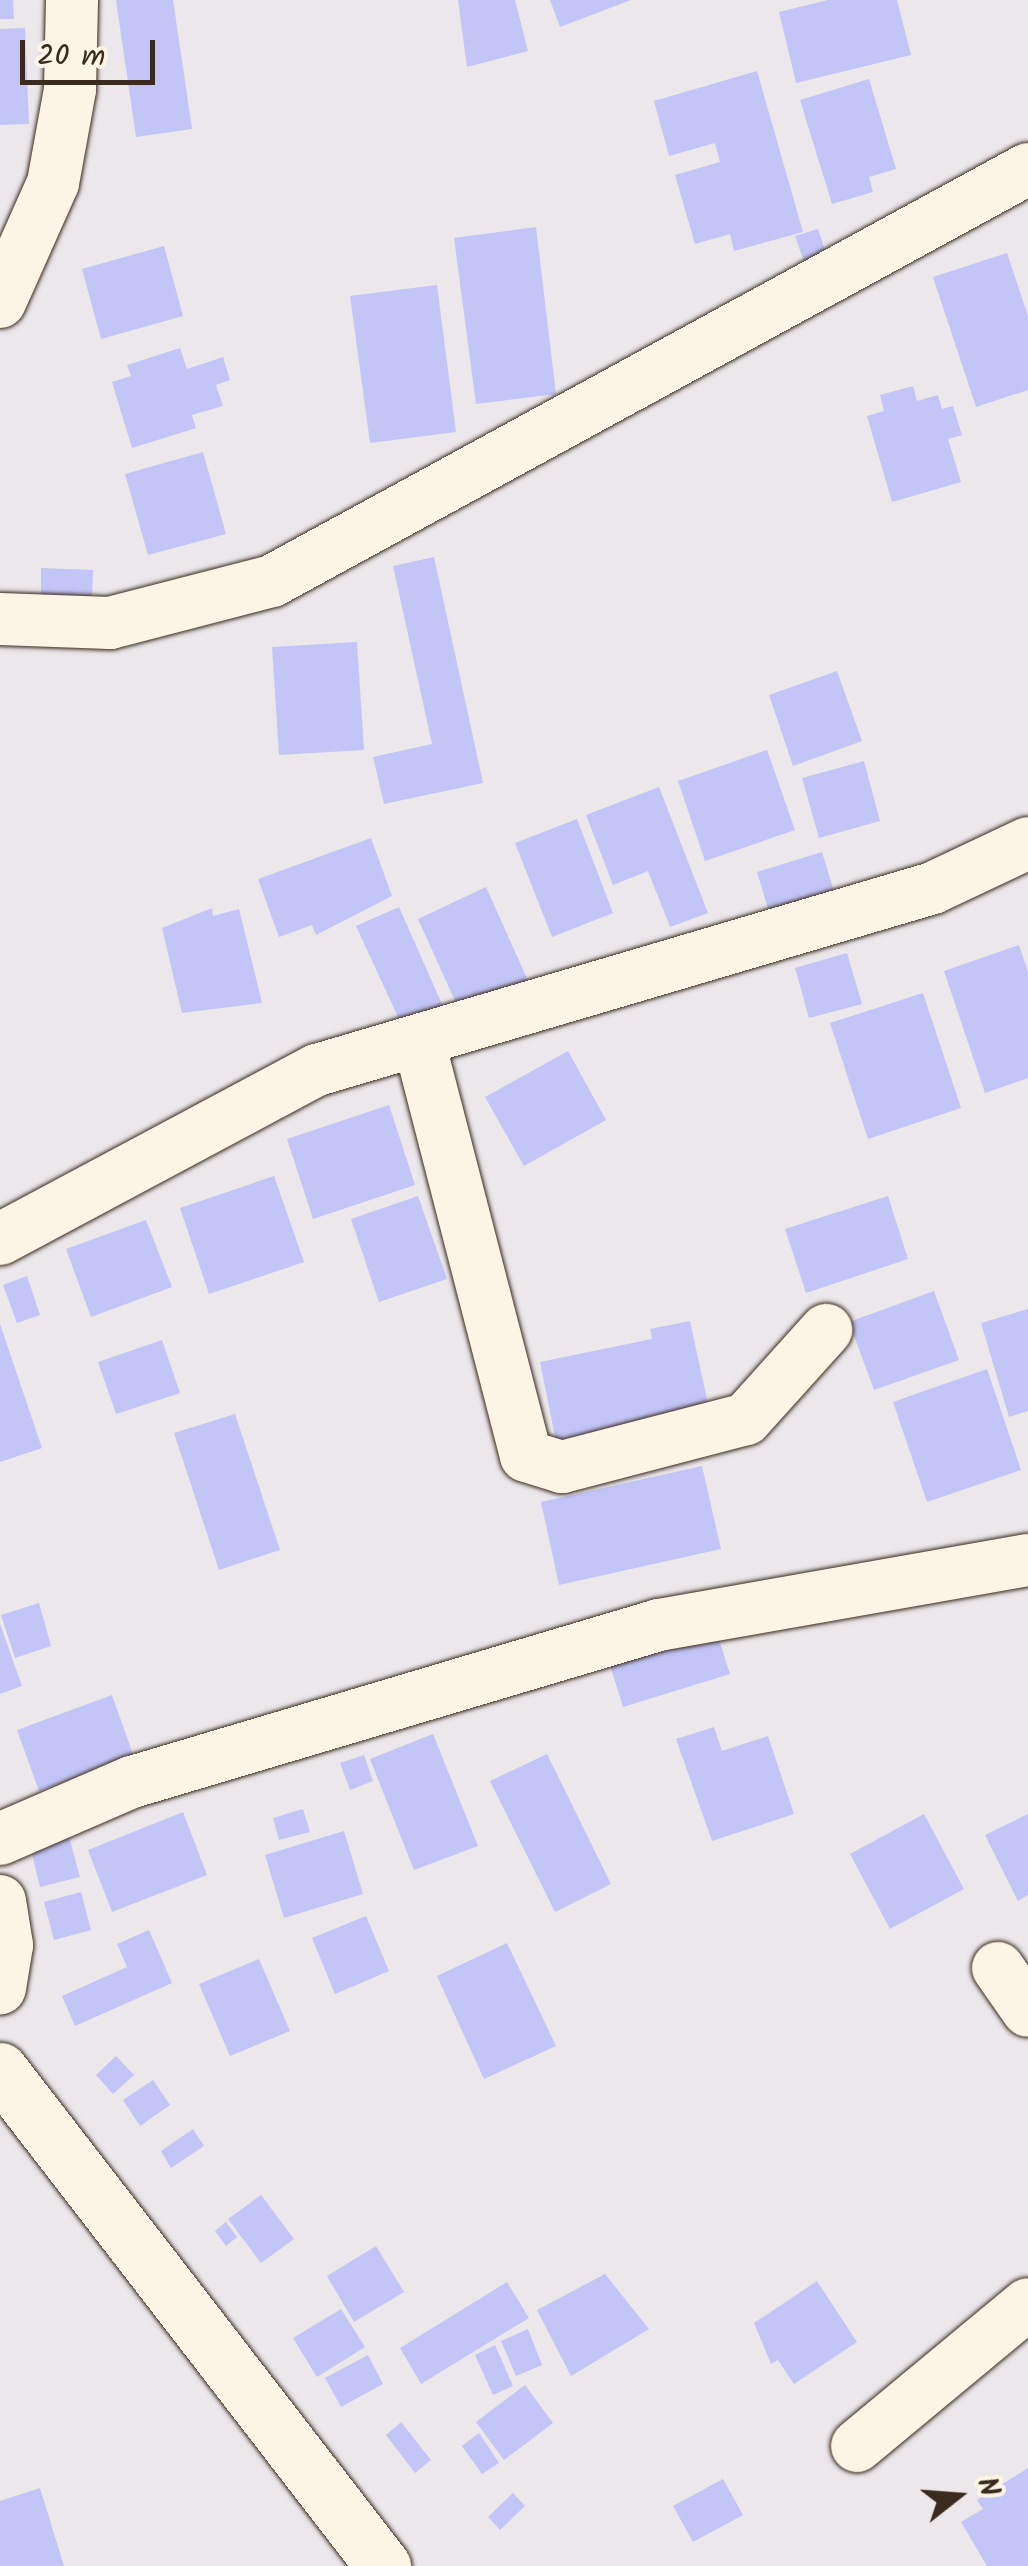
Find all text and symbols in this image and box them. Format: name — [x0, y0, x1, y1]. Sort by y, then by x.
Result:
scale bar — [25, 20, 160, 82]
text: 20 m — [37, 33, 105, 81]
north arrow — [908, 2446, 1008, 2546]
text: N — [963, 2472, 1011, 2502]

